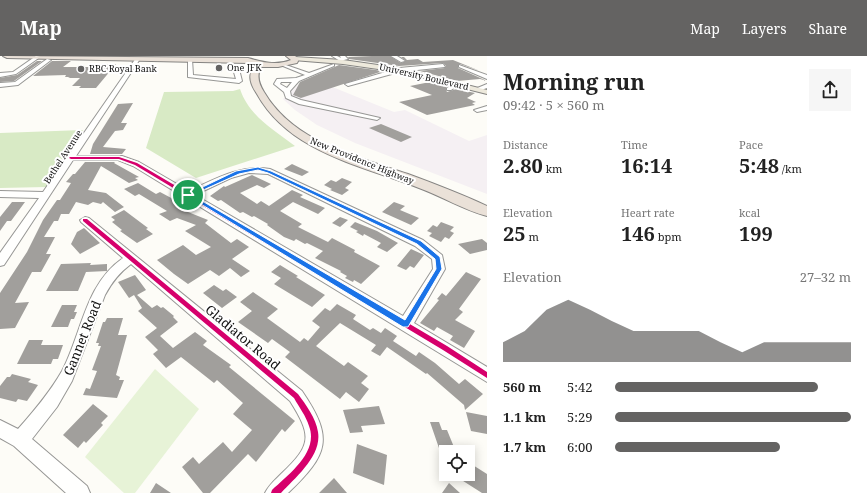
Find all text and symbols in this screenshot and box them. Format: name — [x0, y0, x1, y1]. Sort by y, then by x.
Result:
text: Map — [20, 15, 62, 41]
text: Map — [690, 19, 720, 38]
text: Layers — [742, 19, 787, 38]
text: Share — [809, 19, 847, 38]
street label: University Boulevard — [378, 60, 471, 93]
place label: One JFK — [227, 61, 262, 74]
place label: RBC Royal Bank — [89, 62, 158, 75]
marker: One JFK — [214, 63, 224, 73]
marker: RBC Royal Bank — [76, 64, 86, 74]
text: Morning run — [503, 66, 645, 96]
button: share — [809, 69, 851, 111]
text: 09:42 · 5 × 560 m — [503, 96, 605, 114]
street label: Bethel Avenue — [40, 127, 85, 186]
street label: New Providence Highway — [308, 134, 417, 188]
text: Distance — [503, 137, 548, 152]
text: Time — [621, 137, 648, 152]
text: Pace — [739, 137, 763, 152]
text: 2.80 — [503, 152, 543, 179]
text: 16:14 — [621, 152, 672, 179]
text: 5:48 — [739, 152, 779, 179]
text: km — [543, 161, 562, 176]
text: /km — [779, 161, 802, 176]
pin — [171, 178, 205, 212]
icon: arrive — [177, 184, 199, 206]
text: Elevation — [503, 205, 553, 220]
text: Heart rate — [621, 205, 675, 220]
text: kcal — [739, 205, 760, 220]
text: 25 — [503, 220, 526, 247]
text: 146 — [621, 220, 655, 247]
text: 199 — [739, 220, 773, 247]
text: m — [526, 229, 539, 244]
text: bpm — [655, 229, 682, 244]
text: Elevation — [503, 268, 562, 286]
text: 27–32 m — [800, 268, 851, 286]
street label: Gannet Road — [59, 298, 105, 378]
street label: Gladiator Road — [202, 300, 284, 374]
text: 560 m — [503, 378, 541, 396]
text: 5:42 — [567, 378, 593, 396]
text: 1.1 km — [503, 408, 546, 426]
text: 5:29 — [567, 408, 593, 426]
text: 1.7 km — [503, 438, 546, 456]
text: 6:00 — [567, 438, 593, 456]
map controls — [439, 445, 475, 481]
button: locate — [439, 445, 475, 481]

